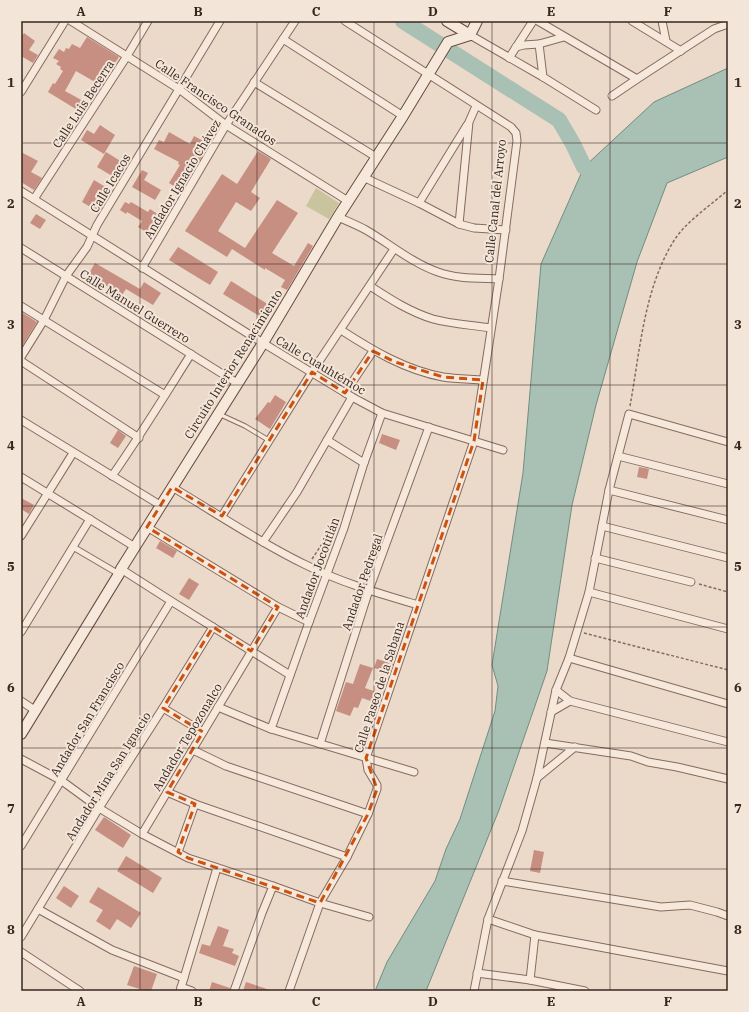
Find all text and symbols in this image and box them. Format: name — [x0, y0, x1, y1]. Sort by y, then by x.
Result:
text: A — [76, 3, 86, 20]
text: B — [193, 3, 203, 20]
text: C — [312, 3, 321, 20]
text: D — [428, 3, 438, 20]
text: E — [547, 3, 555, 20]
text: F — [664, 3, 672, 20]
street label: Calle Francisco Granados — [152, 56, 280, 148]
street label: Calle Luis Becerra — [49, 57, 117, 151]
text: 1 — [7, 74, 15, 91]
text: 1 — [734, 74, 742, 91]
street label: Andador Ignacio Chávez — [140, 117, 224, 241]
street label: Calle Canal del Arroyo — [481, 138, 509, 264]
street label: Calle Icacos — [87, 151, 134, 215]
text: 2 — [7, 195, 15, 212]
text: 2 — [734, 195, 742, 212]
street label: Calle Manuel Guerrero — [77, 266, 193, 346]
street label: Circuito Interior Renacimiento — [181, 286, 285, 441]
text: 3 — [7, 316, 15, 333]
text: 3 — [734, 316, 742, 333]
street label: Calle Cuauhtémoc — [273, 332, 369, 398]
text: 4 — [7, 437, 15, 454]
text: 4 — [734, 437, 742, 454]
street label: Andador Jocotitlán — [292, 515, 342, 621]
street label: Andador Pedregal — [338, 531, 386, 632]
text: 5 — [7, 558, 15, 575]
text: 5 — [734, 558, 742, 575]
street label: Calle Paseo de la Sabana — [351, 619, 407, 755]
street label: Andador San Francisco — [47, 659, 127, 779]
text: 6 — [7, 679, 15, 696]
text: 6 — [734, 679, 742, 696]
street label: Andador Tepozonalco — [149, 680, 225, 794]
street label: Andador Mina San Ignacio — [62, 709, 154, 843]
text: 7 — [7, 800, 15, 817]
text: 7 — [734, 800, 742, 817]
text: 8 — [7, 921, 15, 938]
text: 8 — [734, 921, 742, 938]
text: A — [76, 993, 86, 1010]
text: B — [193, 993, 203, 1010]
text: C — [312, 993, 321, 1010]
text: D — [428, 993, 438, 1010]
text: E — [547, 993, 555, 1010]
text: F — [664, 993, 672, 1010]

